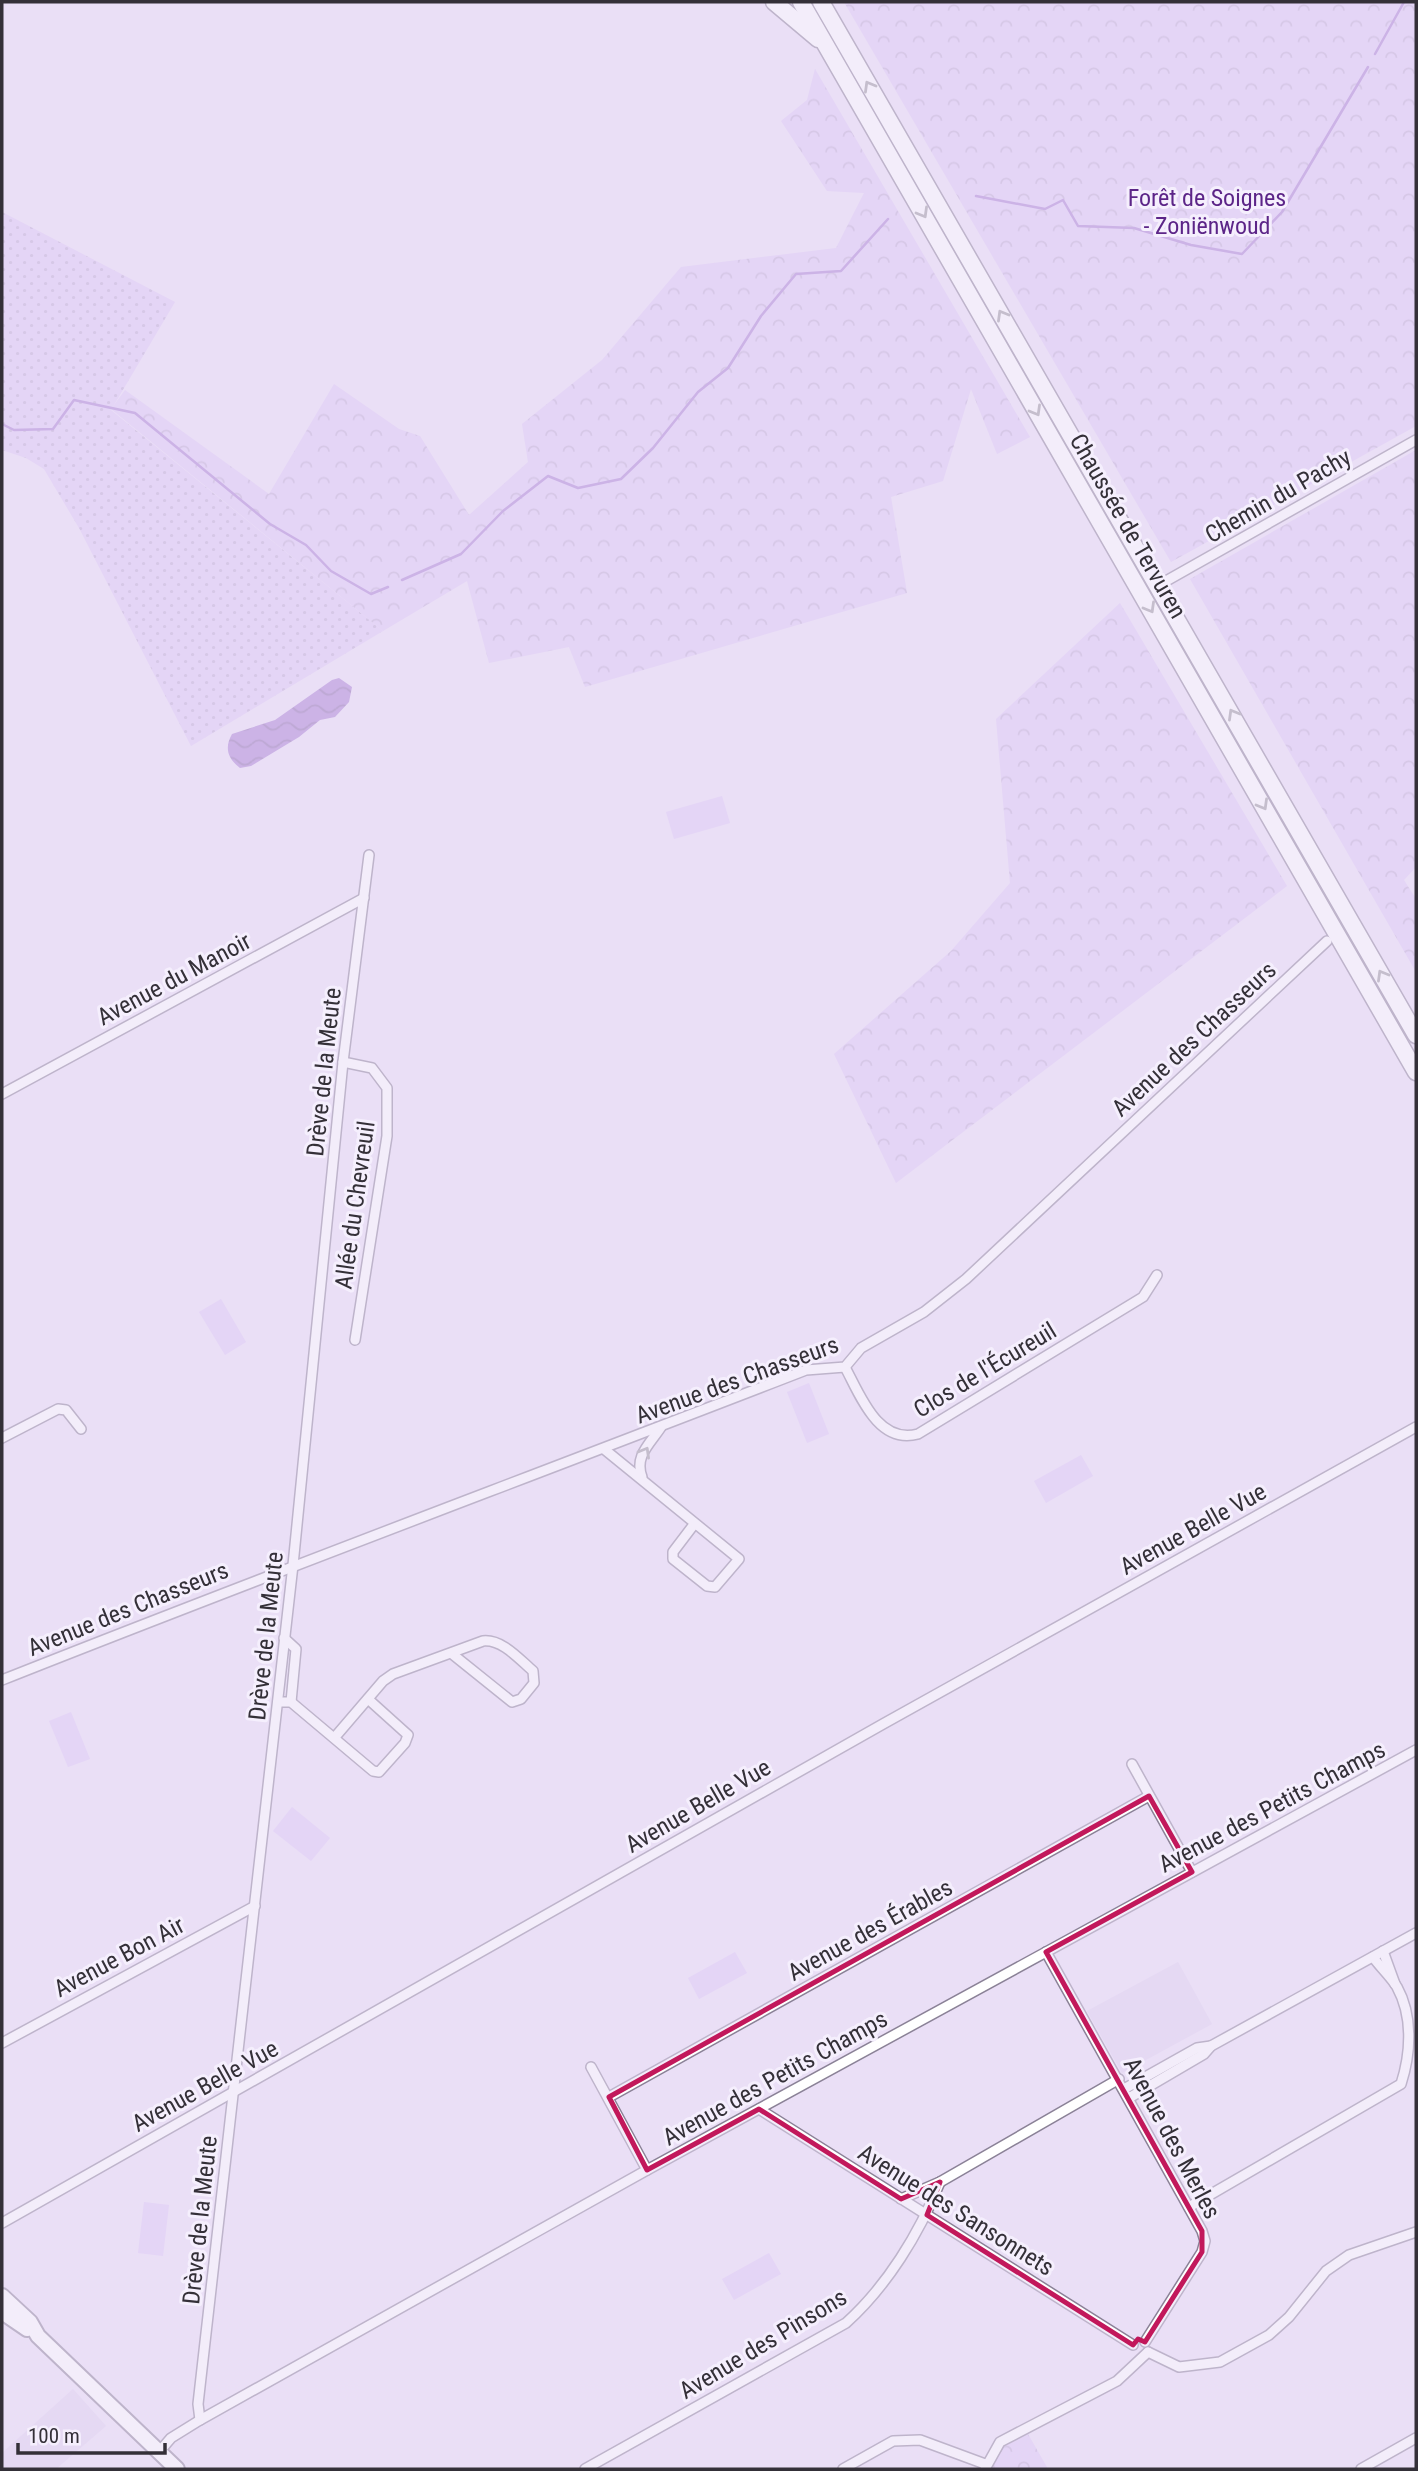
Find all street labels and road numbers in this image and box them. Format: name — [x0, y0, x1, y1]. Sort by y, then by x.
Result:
street label: Chaussée de Tervuren — [1064, 429, 1192, 623]
street label: Chemin du Pachy — [1200, 443, 1356, 549]
street label: Avenue du Manoir — [92, 927, 256, 1031]
street label: Avenue des Chasseurs — [1106, 956, 1282, 1122]
street label: Drève de la Meute — [301, 986, 347, 1158]
street label: Allée du Chevreuil — [329, 1119, 381, 1291]
street label: Clos de l'Écureuil — [909, 1316, 1061, 1424]
street label: Avenue des Chasseurs — [632, 1330, 842, 1430]
street label: Avenue Belle Vue — [1115, 1477, 1271, 1581]
street label: Drève de la Meute — [243, 1550, 289, 1722]
street label: Avenue des Chasseurs — [24, 1556, 232, 1662]
street label: Avenue des Petits Champs — [1154, 1735, 1390, 1879]
street label: Avenue Belle Vue — [621, 1753, 775, 1859]
street label: Avenue des Érables — [783, 1873, 957, 1987]
street label: Avenue Bon Air — [49, 1911, 189, 2003]
street label: Avenue des Petits Champs — [658, 2005, 892, 2151]
street label: Avenue Belle Vue — [127, 2034, 283, 2138]
street label: Avenue des Merles — [1118, 2053, 1226, 2223]
street label: Drève de la Meute — [177, 2134, 223, 2306]
street label: Avenue des Sansonnets — [853, 2138, 1059, 2282]
street label: Avenue des Pinsons — [674, 2283, 852, 2405]

